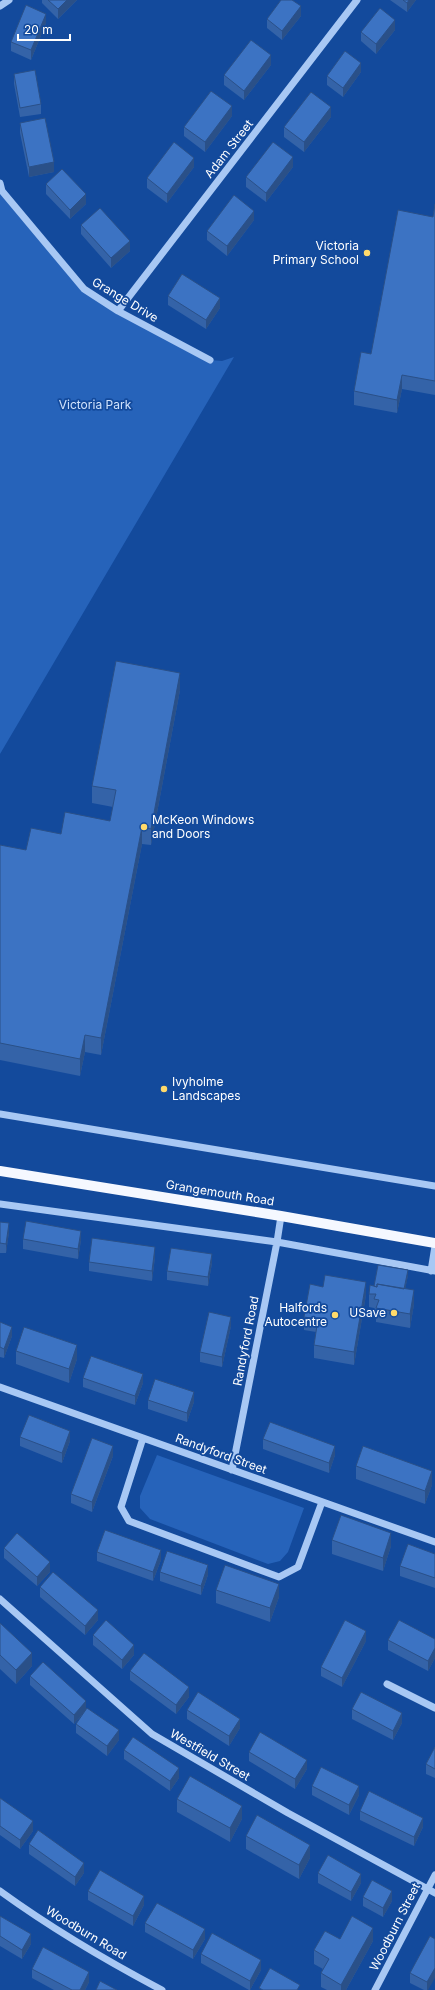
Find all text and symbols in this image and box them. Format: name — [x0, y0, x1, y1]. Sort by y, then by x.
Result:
scale bar — [18, 16, 70, 42]
text: 20 m — [24, 22, 53, 37]
street label: Adam Street — [201, 116, 256, 181]
place label: Victoria Primary School — [273, 238, 359, 267]
marker: Victoria Primary School — [362, 248, 372, 258]
street label: Grange Drive — [89, 274, 161, 325]
park label: Victoria Park — [59, 397, 132, 412]
place label: McKeon Windows and Doors — [152, 812, 254, 841]
marker: McKeon Windows and Doors — [139, 822, 149, 832]
place label: Ivyholme Landscapes — [172, 1074, 241, 1103]
marker: Ivyholme Landscapes — [159, 1084, 169, 1094]
street label: Grangemouth Road — [165, 1177, 275, 1209]
street label: Randyford Road — [229, 1295, 262, 1387]
place label: Halfords Autocentre — [264, 1300, 327, 1329]
place label: USave — [349, 1305, 386, 1320]
marker: USave — [389, 1308, 399, 1318]
marker: Halfords Autocentre — [330, 1310, 340, 1320]
street label: Randyford Street — [173, 1430, 269, 1477]
street label: Westfield Street — [168, 1726, 253, 1784]
street label: Woodburn Street — [366, 1880, 423, 1973]
street label: Woodburn Road — [43, 1903, 129, 1963]

